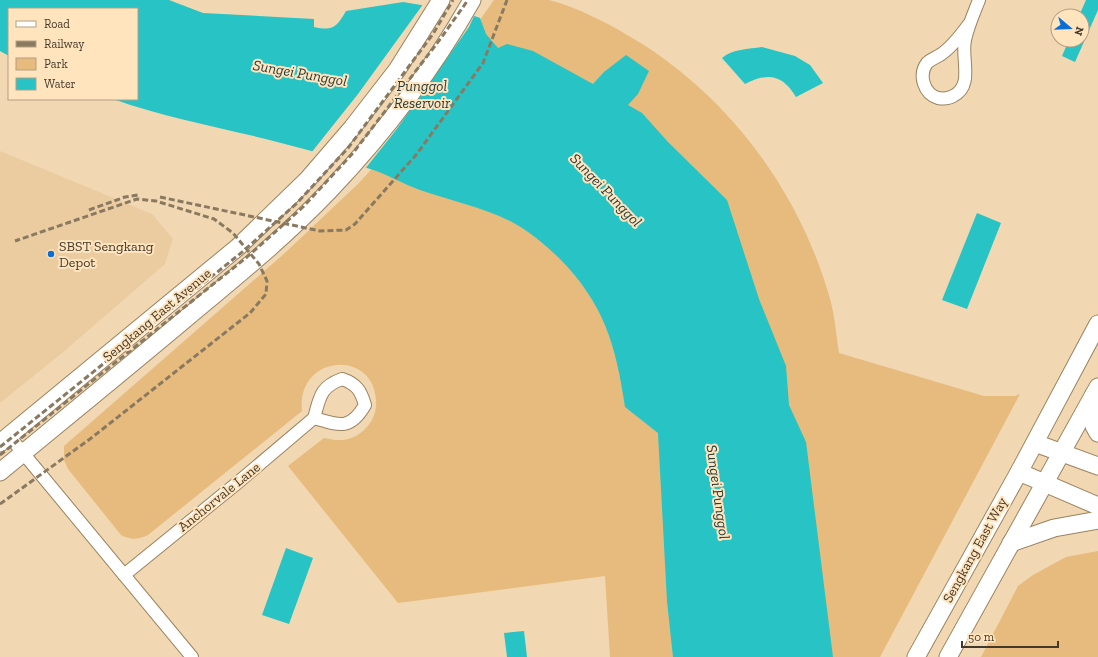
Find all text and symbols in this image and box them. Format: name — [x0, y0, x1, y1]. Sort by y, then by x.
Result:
legend — [8, 8, 138, 100]
north arrow — [1050, 8, 1090, 48]
text: Road — [44, 17, 70, 31]
text: N — [1071, 25, 1086, 38]
text: Railway — [44, 37, 85, 51]
water label: Sungei Punggol — [252, 56, 348, 90]
text: Park — [44, 57, 69, 71]
text: Water — [44, 77, 76, 91]
water label: Punggol Reservoir — [394, 77, 451, 112]
water label: Sungei Punggol — [566, 150, 646, 230]
place label: SBST Sengkang Depot — [59, 238, 154, 271]
marker: SBST Sengkang Depot — [46, 249, 56, 259]
street label: Sengkang East Avenue — [99, 264, 215, 365]
water label: Sungei Punggol — [702, 444, 734, 540]
street label: Anchorvale Lane — [174, 458, 264, 535]
street label: Sengkang East Way — [939, 494, 1011, 606]
scale bar — [962, 623, 1058, 649]
text: 50 m — [968, 630, 995, 644]

